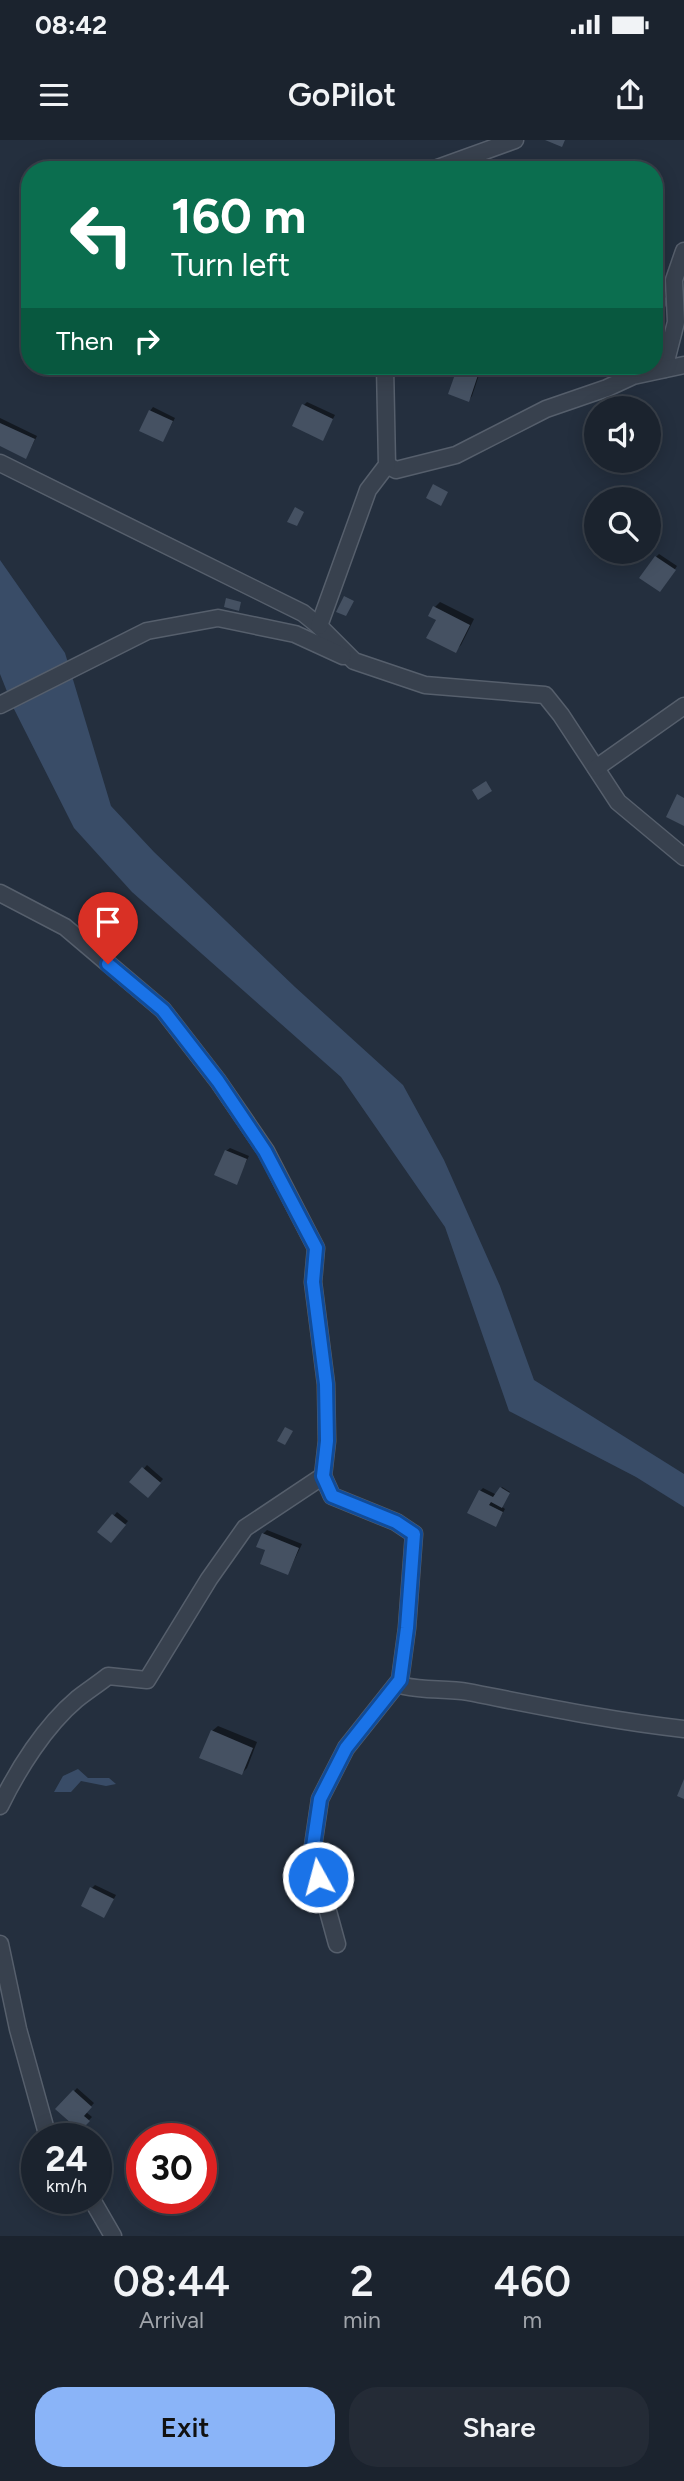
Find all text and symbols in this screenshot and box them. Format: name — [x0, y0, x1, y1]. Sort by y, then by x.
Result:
text: 08:42 — [35, 9, 107, 41]
icon: menu — [35, 76, 73, 114]
text: GoPilot — [288, 76, 396, 114]
icon: share — [611, 76, 649, 114]
text: 160 m — [171, 186, 306, 245]
icon: left — [56, 189, 147, 280]
text: Turn left — [171, 246, 290, 284]
icon: right — [128, 322, 166, 360]
text: Then — [56, 325, 114, 357]
map controls — [584, 396, 661, 564]
button: sound — [584, 396, 661, 473]
button: search — [584, 487, 661, 564]
pin — [78, 892, 138, 964]
icon: arrive — [89, 903, 127, 941]
position arrow — [281, 1840, 355, 1914]
speed limit sign: 30 — [126, 2123, 217, 2214]
text: 24 — [45, 2138, 88, 2180]
text: km/h — [46, 2175, 87, 2197]
text: 08:44 — [113, 2256, 230, 2307]
text: 2 — [350, 2256, 374, 2307]
text: 460 — [494, 2256, 571, 2307]
text: Arrival — [139, 2306, 204, 2334]
text: min — [343, 2306, 381, 2334]
text: m — [523, 2306, 542, 2334]
button: Exit — [35, 2387, 335, 2467]
button: Share — [349, 2387, 649, 2467]

